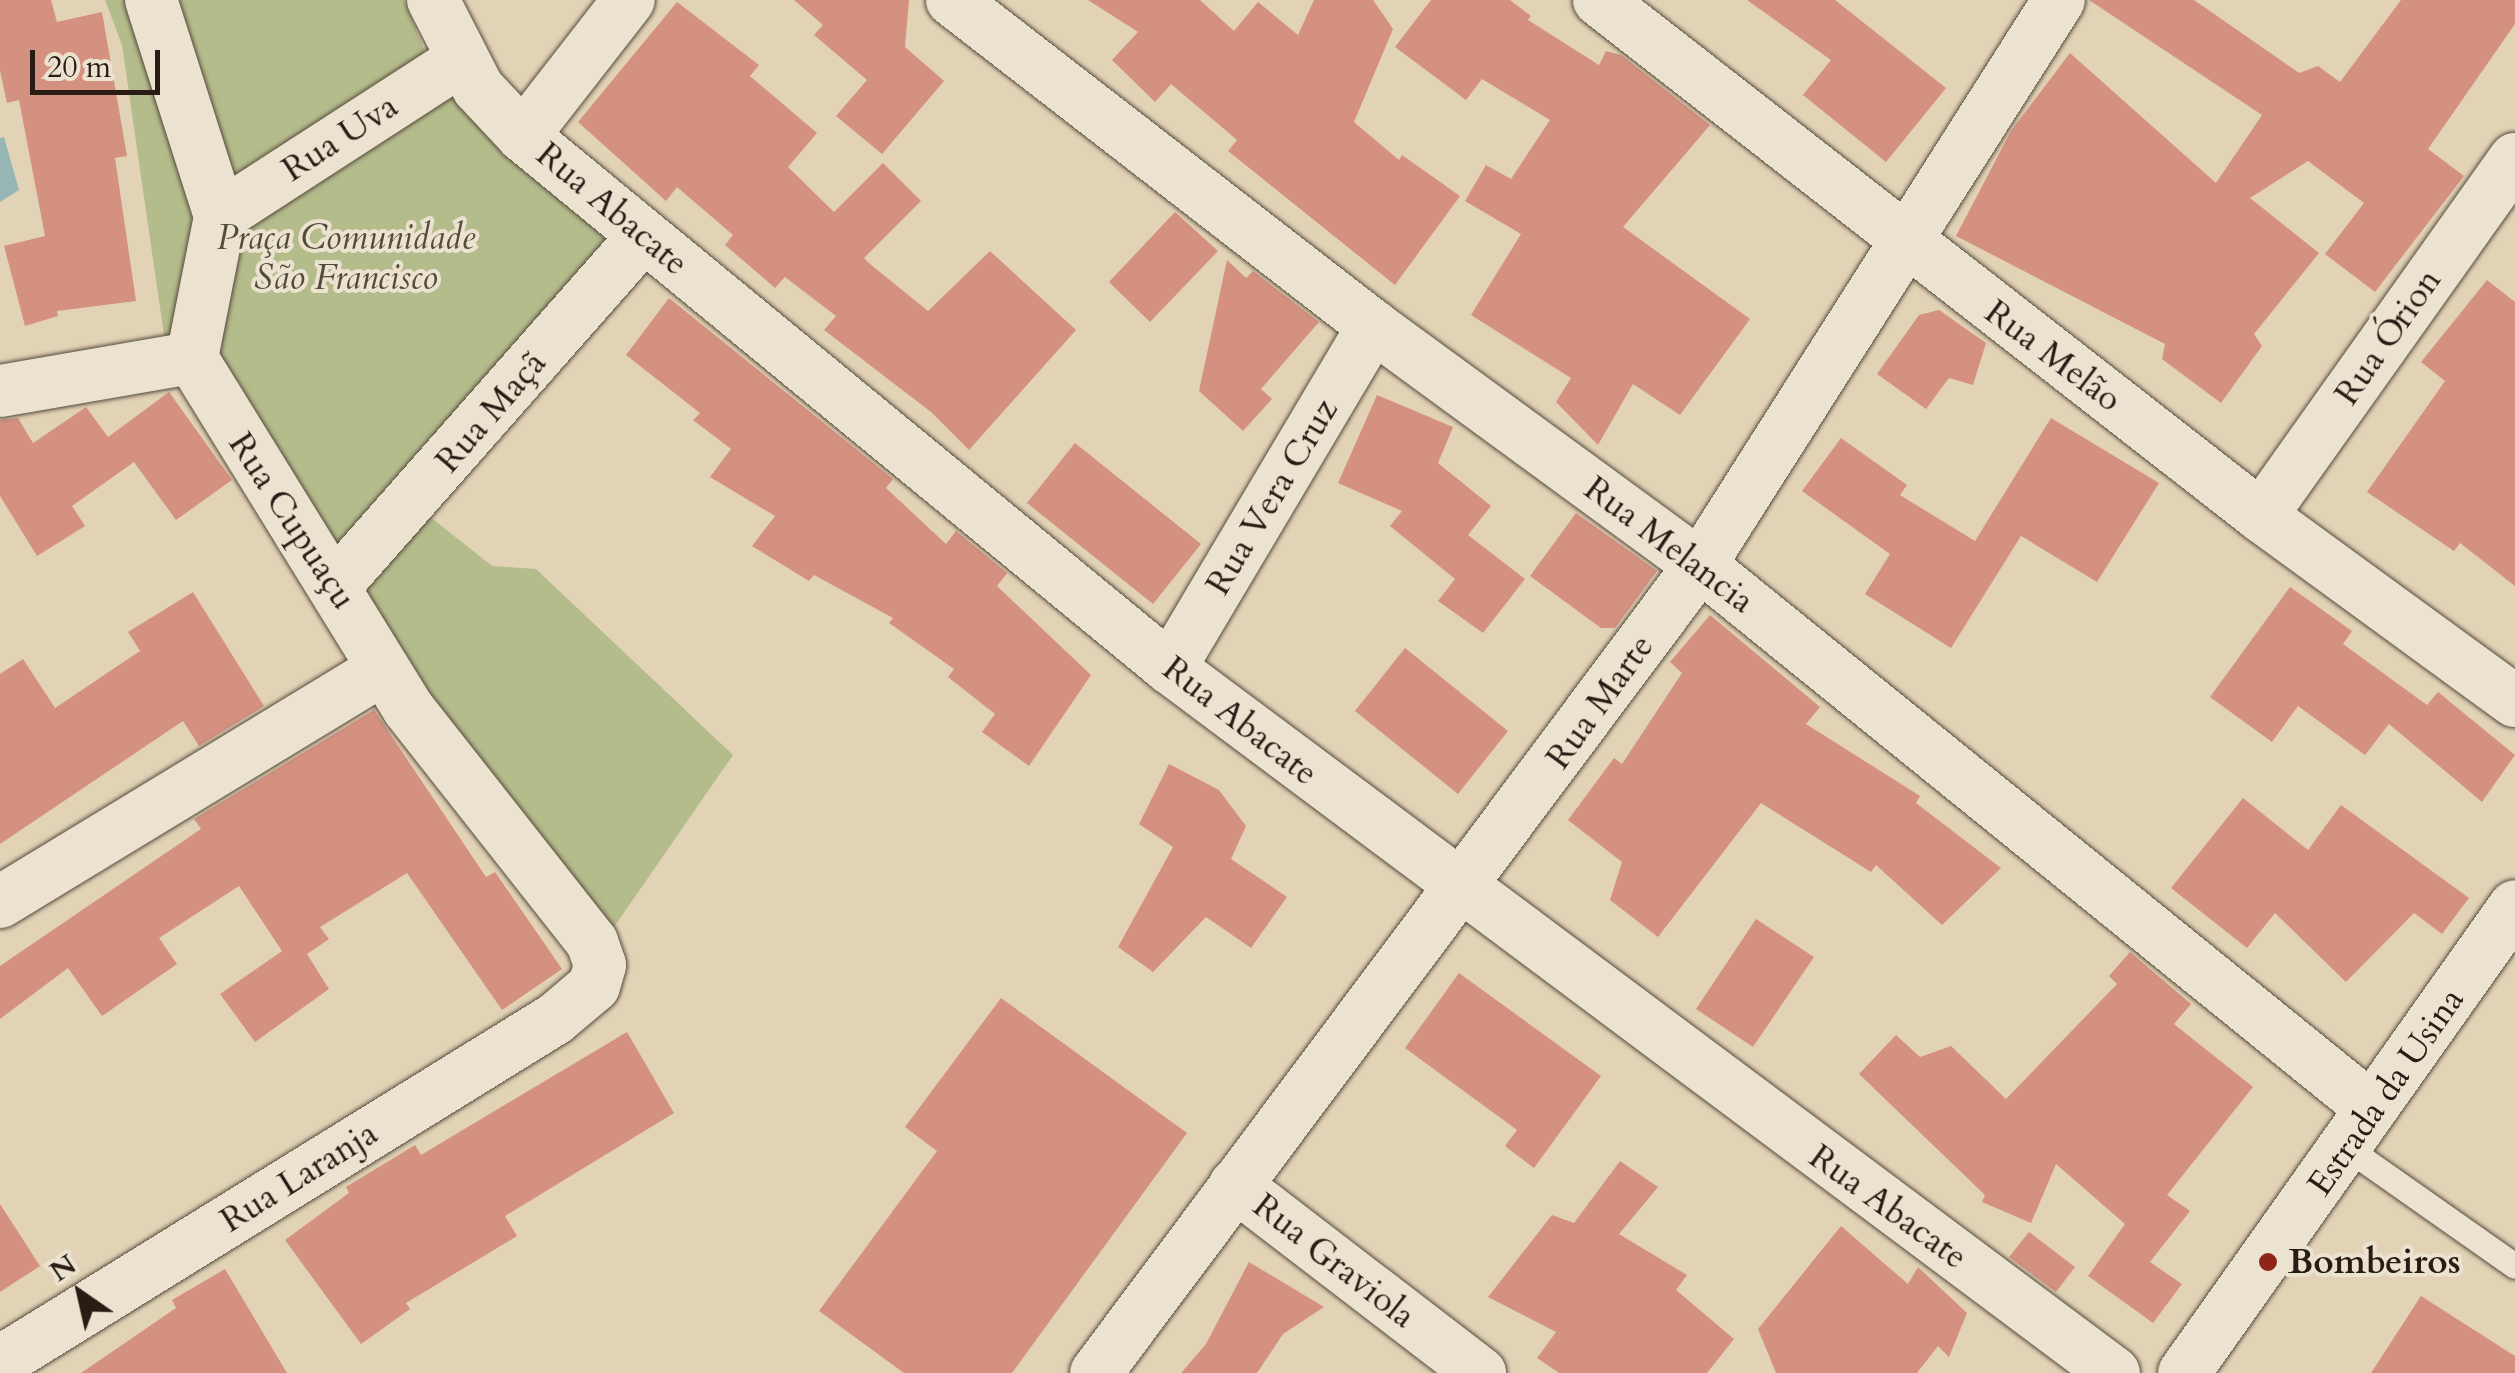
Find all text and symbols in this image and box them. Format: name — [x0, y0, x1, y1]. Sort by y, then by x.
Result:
scale bar — [35, 30, 165, 92]
text: 20 m — [47, 47, 111, 88]
street label: Rua Uva — [274, 85, 406, 191]
street label: Rua Abacate — [528, 134, 696, 284]
park label: Praça Comunidade São Francisco — [217, 217, 475, 299]
street label: Rua Órion — [2326, 261, 2450, 413]
street label: Rua Melão — [1977, 291, 2129, 421]
street label: Rua Maçã — [427, 343, 555, 481]
street label: Rua Vera Cruz — [1197, 391, 1347, 603]
street label: Rua Cupuaçu — [219, 425, 365, 617]
street label: Rua Melancia — [1576, 468, 1762, 622]
street label: Rua Marte — [1537, 627, 1663, 777]
street label: Rua Abacate — [1154, 648, 1326, 794]
street label: Estrada da Usina — [2299, 980, 2473, 1204]
street label: Rua Laranja — [213, 1112, 385, 1242]
street label: Rua Abacate — [1801, 1136, 1975, 1278]
street label: Rua Graviola — [1245, 1185, 1423, 1337]
place label: Bombeiros — [2288, 1241, 2461, 1283]
north arrow — [30, 1243, 130, 1343]
text: N — [43, 1246, 84, 1291]
marker: Bombeiros — [2257, 1251, 2279, 1273]

